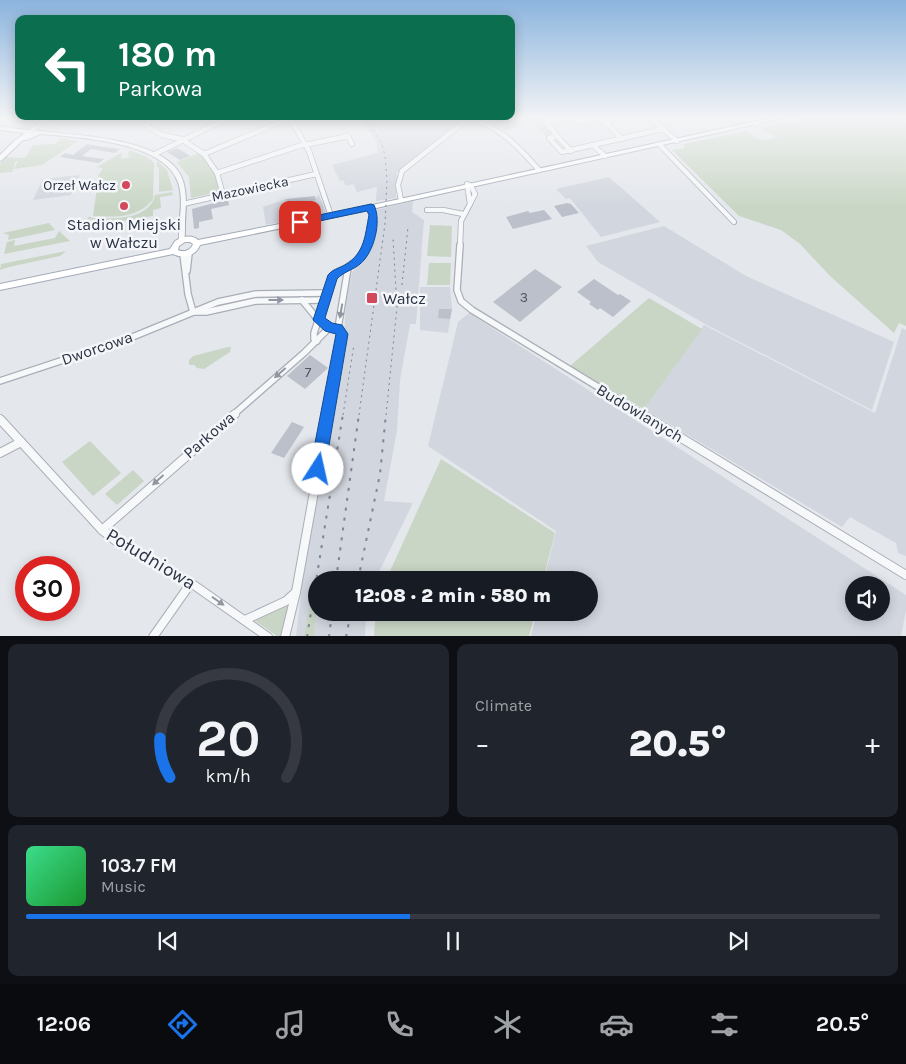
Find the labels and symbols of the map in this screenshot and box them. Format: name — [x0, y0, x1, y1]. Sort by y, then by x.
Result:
street label: Mazowiecka — [210, 173, 290, 205]
place label: Orzeł Wałcz — [43, 177, 116, 194]
marker: Orzeł Wałcz — [120, 179, 132, 191]
marker: Stadion Miejski w Wałczu — [118, 200, 130, 212]
pin — [279, 201, 321, 243]
place label: Stadion Miejski w Wałczu — [67, 215, 181, 252]
place label: Wałcz — [383, 289, 426, 308]
house number: 3 — [520, 289, 528, 306]
marker: Wałcz — [365, 291, 379, 305]
one-way arrow — [268, 296, 284, 304]
one-way arrow — [337, 304, 345, 320]
street label: Dworcowa — [59, 327, 135, 369]
house number: 7 — [305, 364, 312, 381]
one-way arrow — [274, 368, 287, 379]
street label: Budowlanych — [593, 380, 687, 446]
street label: Parkowa — [180, 408, 238, 462]
position arrow — [291, 442, 343, 494]
one-way arrow — [152, 474, 164, 486]
street label: Południowa — [102, 524, 200, 594]
speed limit sign: 30 — [15, 556, 80, 621]
one-way arrow — [211, 596, 225, 606]

